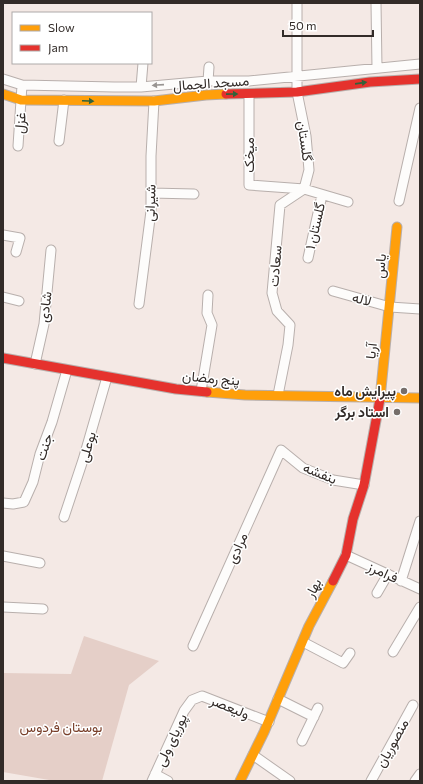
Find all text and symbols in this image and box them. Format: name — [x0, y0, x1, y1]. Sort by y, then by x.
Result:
legend — [12, 12, 152, 64]
scale bar — [283, 12, 373, 38]
text: 50 m — [289, 18, 317, 32]
text: Slow — [48, 20, 75, 34]
text: Jam — [48, 40, 68, 55]
street label: مسجد الجمال — [172, 71, 250, 96]
one-way arrow — [355, 80, 367, 86]
one-way arrow — [152, 82, 164, 89]
one-way arrow — [226, 91, 239, 97]
one-way arrow — [82, 97, 94, 104]
street label: غزل — [10, 112, 31, 134]
street label: گلستان — [293, 119, 317, 163]
street label: میخک — [240, 137, 257, 173]
street label: شیرانی — [140, 184, 160, 222]
street label: گلستان ۱ — [301, 201, 329, 251]
street label: سعادت — [264, 244, 285, 287]
street label: یاس — [370, 253, 390, 279]
street label: لاله — [351, 288, 374, 309]
street label: شادی — [34, 291, 56, 323]
street label: آریا — [361, 340, 381, 360]
street label: پنج رمضان — [181, 367, 241, 391]
place label: پیرایش ماه — [334, 382, 396, 401]
marker: پیرایش ماه — [399, 386, 409, 396]
place label: استاد برگر — [334, 403, 389, 421]
marker: استاد برگر — [392, 407, 402, 417]
street label: بوعلی — [74, 430, 100, 464]
street label: جنت — [31, 431, 57, 463]
street label: بنفشه — [300, 458, 340, 488]
street label: مرادی — [222, 530, 252, 566]
street label: فرامرز — [364, 557, 401, 587]
street label: بهار — [300, 575, 325, 602]
street label: ولیعصر — [207, 691, 252, 723]
street label: پوریای ولی — [151, 711, 192, 770]
street label: منصوریان — [371, 716, 413, 770]
park label: بوستان فردوس — [20, 718, 102, 736]

